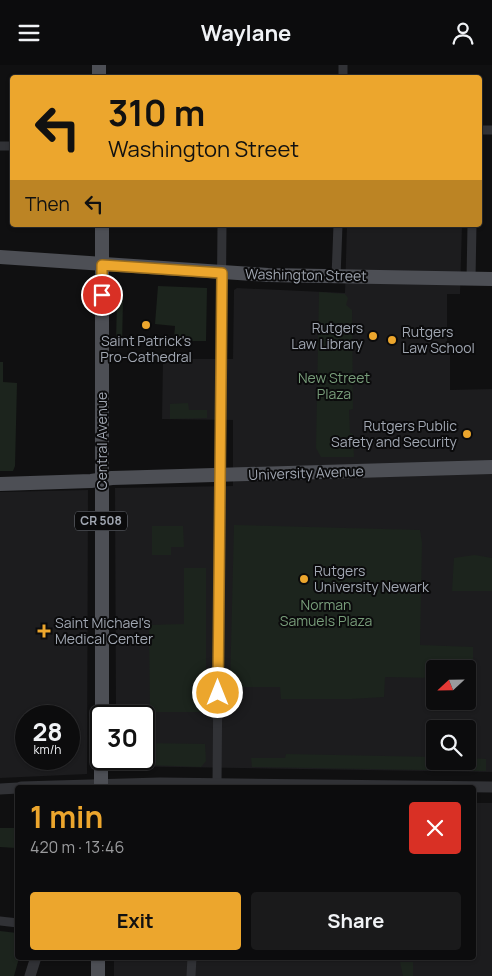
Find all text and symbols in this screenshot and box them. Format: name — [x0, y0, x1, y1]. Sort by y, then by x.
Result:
text: Waylane — [201, 18, 291, 48]
icon: menu — [15, 19, 43, 47]
icon: person — [449, 19, 477, 47]
text: 310 m — [108, 89, 205, 137]
icon: left — [25, 95, 90, 160]
text: Washington Street — [108, 134, 299, 164]
icon: left — [80, 190, 108, 218]
text: Then — [25, 191, 70, 217]
street label: Washington Street — [245, 264, 367, 285]
pin — [81, 274, 123, 316]
icon: arrive — [88, 281, 116, 309]
place label: Rutgers Law Library — [291, 318, 364, 353]
marker: Saint Patrick's Pro-Cathedral — [140, 319, 152, 331]
place label: Rutgers Law School — [402, 322, 475, 357]
marker: Rutgers Law Library — [367, 330, 379, 342]
place label: Saint Patrick's Pro-Cathedral — [100, 331, 192, 366]
marker: Rutgers Law School — [386, 334, 398, 346]
park label: New Street Plaza — [298, 368, 370, 403]
street label: Central Avenue — [92, 392, 111, 490]
place label: Rutgers Public Safety and Security — [331, 416, 458, 451]
marker: Rutgers Public Safety and Security — [461, 428, 473, 440]
street label: University Avenue — [248, 461, 364, 484]
road number: CR 508 — [75, 511, 127, 531]
place label: Rutgers University Newark — [314, 561, 430, 596]
marker: Rutgers University Newark — [298, 573, 310, 585]
park label: Norman Samuels Plaza — [280, 595, 372, 630]
place label: Saint Michael's Medical Center — [55, 613, 153, 648]
marker: Saint Michael's Medical Center — [37, 624, 51, 638]
north arrow — [426, 660, 476, 710]
map controls — [426, 660, 476, 770]
position arrow — [191, 666, 243, 718]
speed limit sign: 30 — [90, 705, 155, 770]
text: 28 — [32, 714, 63, 749]
button: search — [426, 720, 476, 770]
text: km/h — [34, 741, 61, 758]
text: 1 min — [30, 796, 103, 837]
button: close — [409, 802, 461, 854]
text: 420 m · 13:46 — [30, 836, 124, 858]
button: Exit — [30, 892, 241, 950]
button: Share — [251, 892, 461, 950]

